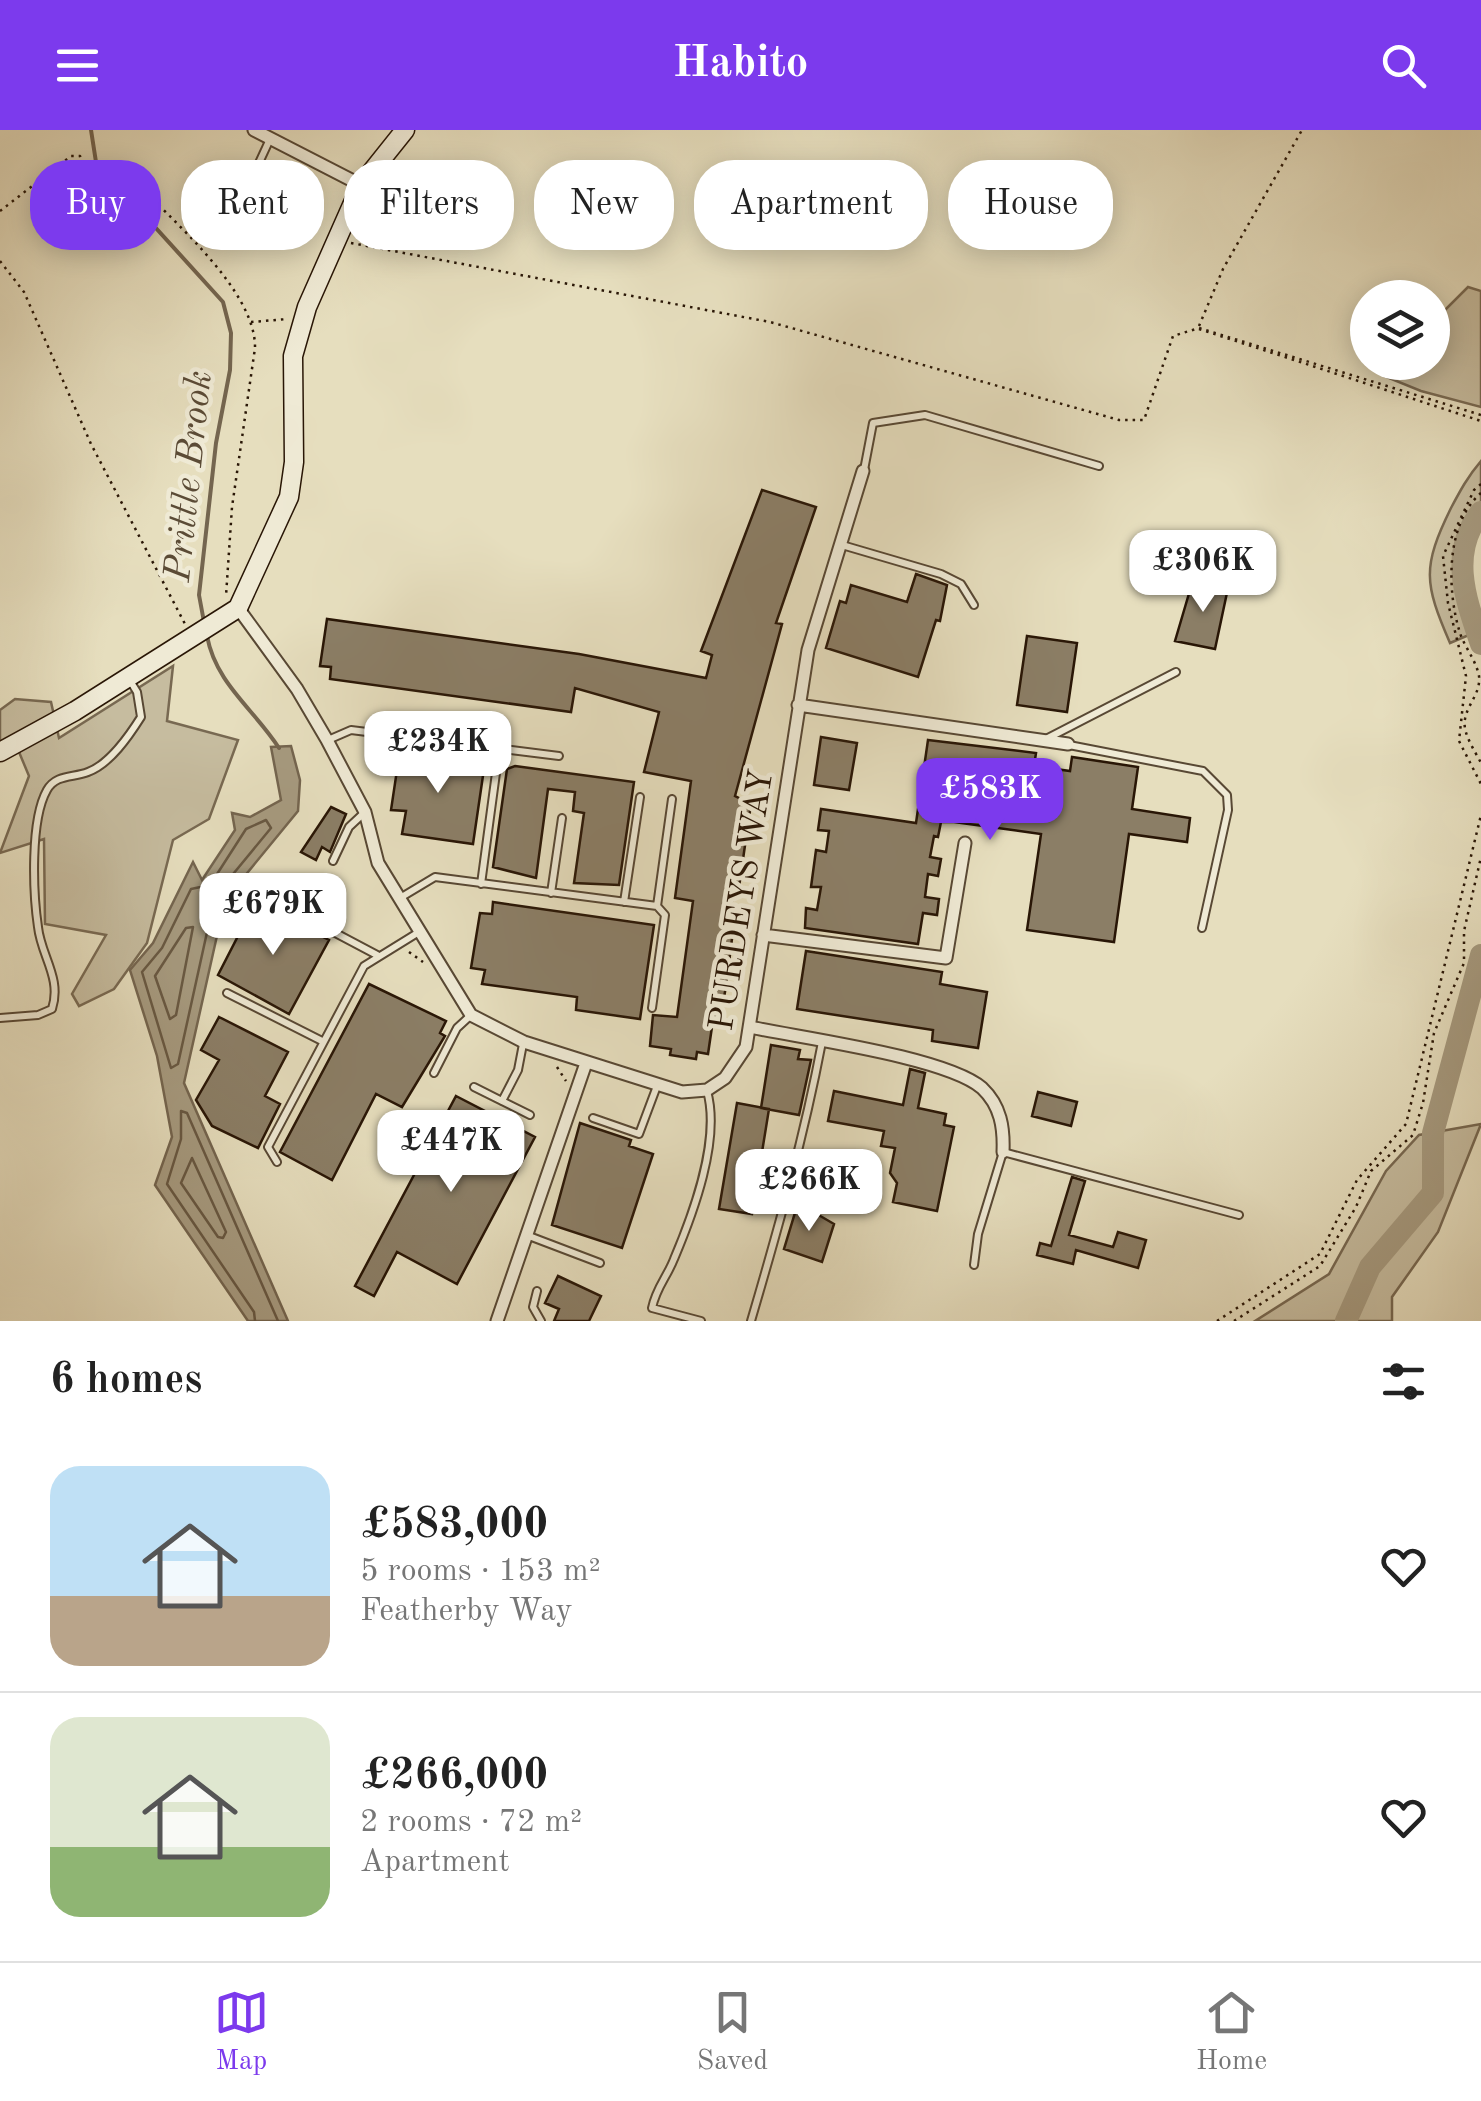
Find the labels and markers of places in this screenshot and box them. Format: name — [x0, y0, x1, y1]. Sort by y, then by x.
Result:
pin: £306K — [1133, 530, 1273, 615]
pin: £234K — [368, 711, 508, 796]
pin: £583K — [920, 758, 1060, 843]
pin: £679K — [203, 873, 343, 958]
pin: £447K — [381, 1110, 521, 1195]
pin: £266K — [739, 1149, 879, 1234]

